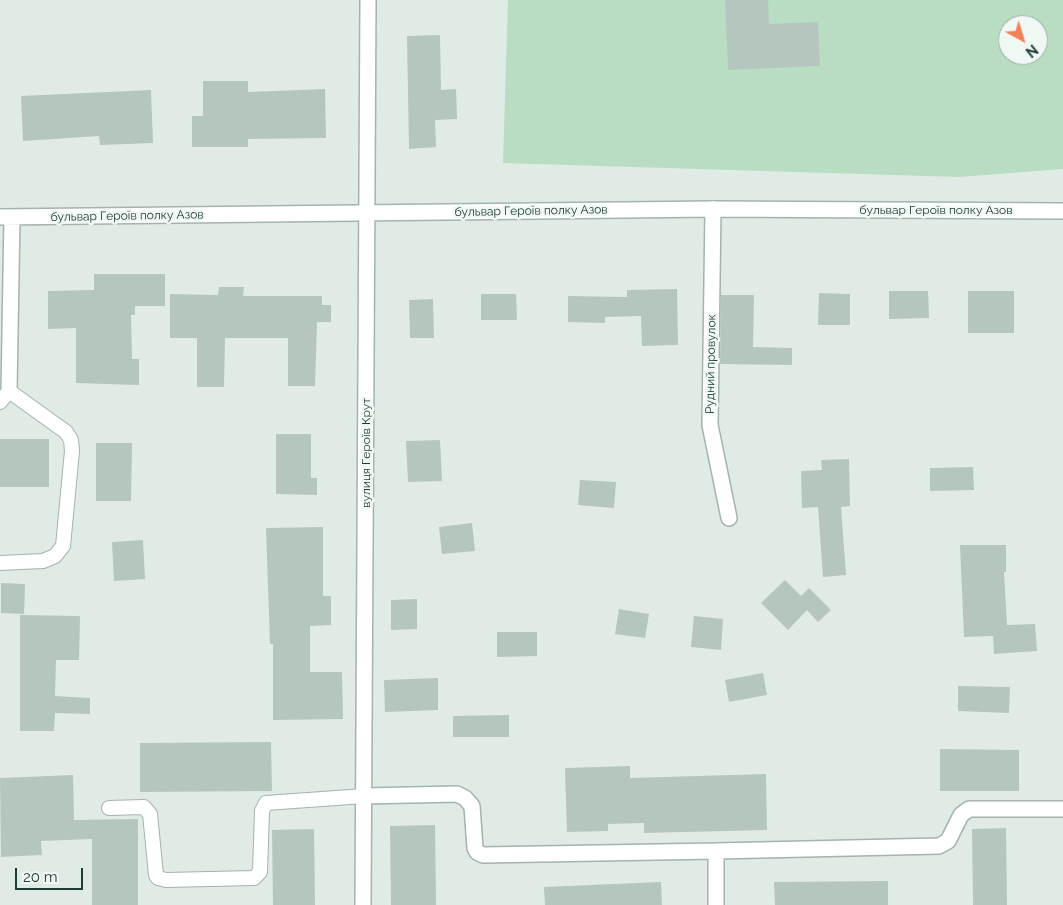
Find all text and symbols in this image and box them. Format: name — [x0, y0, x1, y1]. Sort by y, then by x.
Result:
north arrow — [998, 15, 1048, 65]
text: N — [1023, 41, 1041, 60]
street label: бульвар Героїв полку Азов — [454, 202, 608, 220]
street label: бульвар Героїв полку Азов — [859, 203, 1013, 217]
street label: бульвар Героїв полку Азов — [50, 207, 204, 225]
street label: Рудний провулок — [703, 314, 719, 414]
street label: вулиця Героїв Крут — [359, 398, 373, 508]
scale bar — [18, 858, 85, 890]
text: 20 m — [23, 868, 58, 886]

